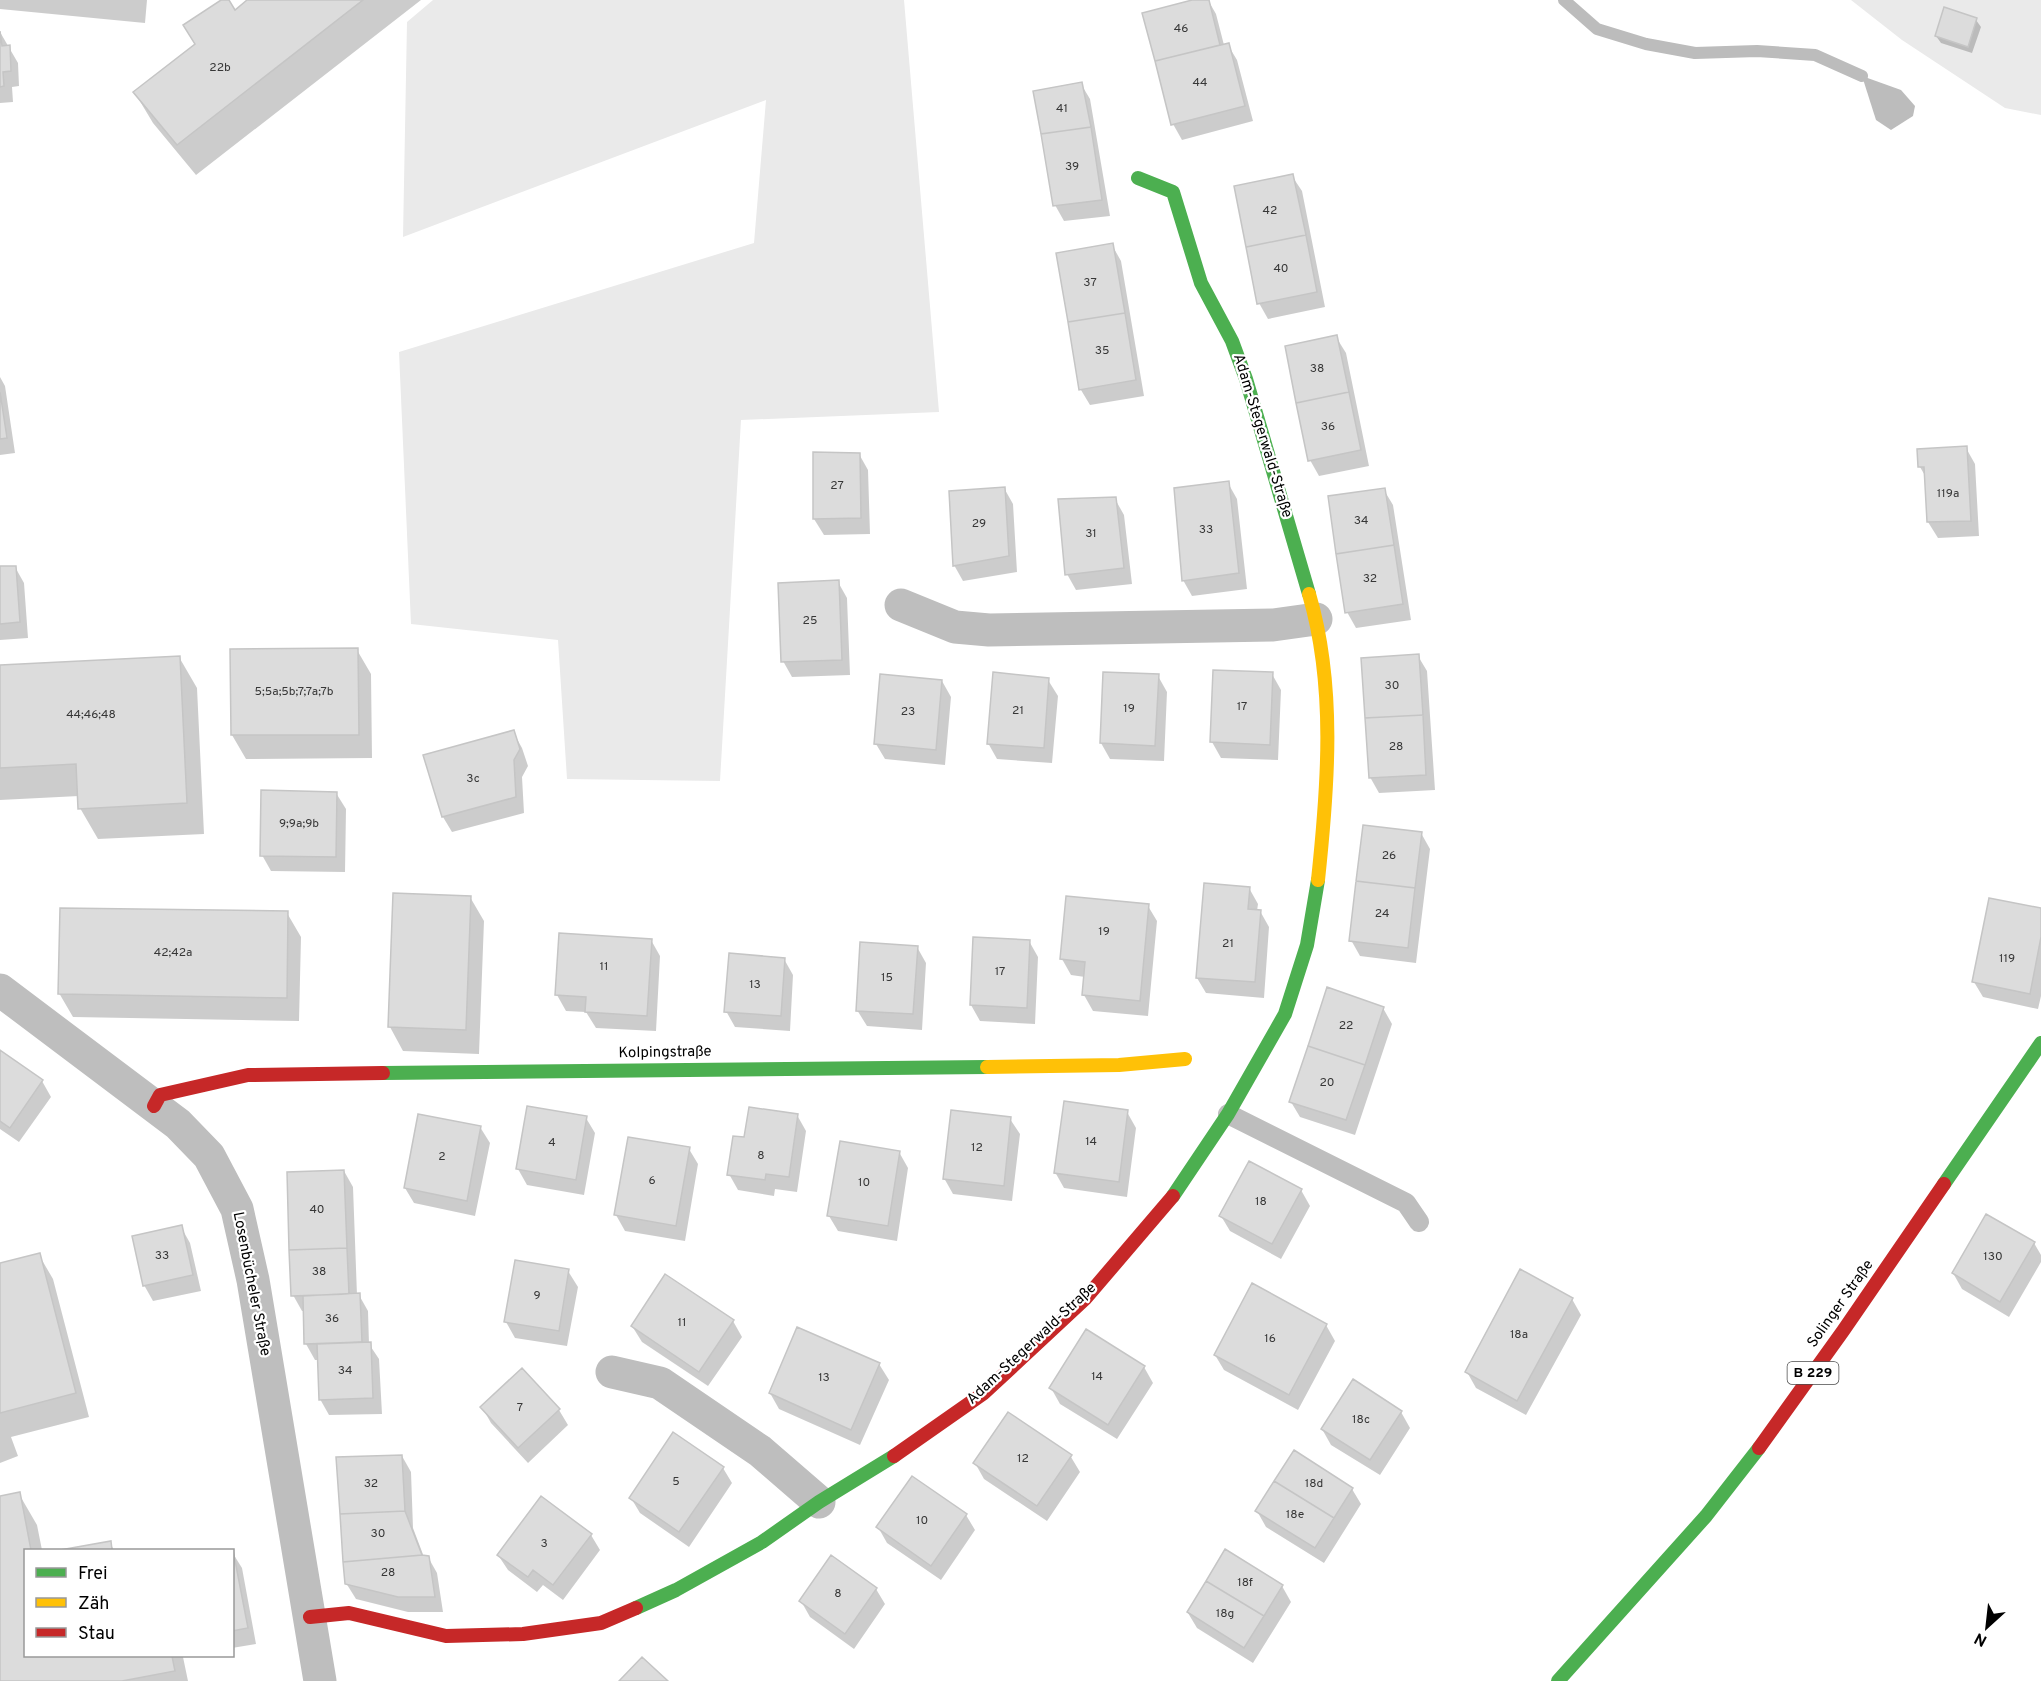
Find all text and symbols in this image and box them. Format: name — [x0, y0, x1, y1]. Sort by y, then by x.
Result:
house number: 46 — [1174, 21, 1188, 37]
house number: 22b — [209, 60, 231, 76]
house number: 44 — [1193, 75, 1207, 91]
house number: 41 — [1056, 101, 1068, 117]
house number: 39 — [1065, 159, 1079, 175]
house number: 42 — [1263, 203, 1277, 219]
house number: 40 — [1273, 261, 1289, 277]
house number: 37 — [1083, 275, 1097, 291]
house number: 35 — [1095, 343, 1109, 359]
street label: Adam-Stegerwald-Straße — [1228, 352, 1296, 520]
house number: 38 — [1310, 361, 1324, 377]
house number: 36 — [1321, 419, 1335, 435]
house number: 27 — [830, 478, 844, 494]
house number: 119a — [1937, 486, 1959, 502]
house number: 34 — [1354, 513, 1368, 529]
house number: 29 — [972, 516, 986, 532]
house number: 33 — [1199, 522, 1213, 538]
house number: 31 — [1085, 526, 1097, 542]
house number: 32 — [1363, 571, 1377, 587]
house number: 25 — [803, 613, 817, 629]
house number: 30 — [1385, 678, 1399, 694]
house number: 5;5a;5b;7;7a;7b — [255, 684, 334, 700]
house number: 17 — [1237, 699, 1247, 715]
house number: 19 — [1123, 701, 1135, 717]
house number: 21 — [1012, 703, 1024, 719]
house number: 23 — [901, 704, 915, 720]
house number: 44;46;48 — [66, 707, 116, 723]
house number: 28 — [1389, 739, 1403, 755]
house number: 3c — [466, 771, 480, 787]
house number: 9;9a;9b — [279, 816, 319, 832]
house number: 26 — [1382, 848, 1396, 864]
house number: 24 — [1375, 906, 1389, 922]
house number: 19 — [1098, 924, 1110, 940]
house number: 21 — [1222, 936, 1234, 952]
house number: 42;42a — [154, 945, 192, 961]
house number: 119 — [1999, 951, 2015, 967]
house number: 11 — [600, 959, 608, 975]
house number: 17 — [995, 964, 1005, 980]
house number: 15 — [881, 970, 893, 986]
house number: 13 — [749, 977, 761, 993]
house number: 22 — [1339, 1018, 1353, 1034]
street label: Kolpingstraße — [618, 1043, 712, 1063]
house number: 20 — [1319, 1075, 1335, 1091]
house number: 14 — [1085, 1134, 1097, 1150]
house number: 4 — [548, 1135, 556, 1151]
house number: 12 — [971, 1140, 983, 1156]
house number: 8 — [757, 1148, 765, 1164]
house number: 2 — [438, 1149, 446, 1165]
house number: 6 — [648, 1173, 656, 1189]
house number: 10 — [858, 1175, 870, 1191]
house number: 18 — [1255, 1194, 1267, 1210]
house number: 40 — [309, 1202, 325, 1218]
street label: Losenbücheler Straße — [228, 1210, 274, 1358]
house number: 33 — [155, 1248, 169, 1264]
house number: 130 — [1983, 1249, 2003, 1265]
street label: Solinger Straße — [1804, 1256, 1878, 1352]
house number: 38 — [312, 1264, 326, 1280]
street label: Adam-Stegerwald-Straße — [963, 1279, 1101, 1409]
house number: 9 — [533, 1288, 541, 1304]
house number: 36 — [325, 1311, 339, 1327]
house number: 11 — [678, 1315, 686, 1331]
house number: 18a — [1510, 1327, 1528, 1343]
house number: 16 — [1264, 1331, 1276, 1347]
road number: B 229 — [1788, 1362, 1838, 1384]
house number: 34 — [338, 1363, 352, 1379]
house number: 14 — [1091, 1369, 1103, 1385]
house number: 13 — [818, 1370, 830, 1386]
house number: 7 — [517, 1400, 523, 1416]
house number: 18c — [1352, 1412, 1370, 1428]
house number: 12 — [1017, 1451, 1029, 1467]
house number: 5 — [672, 1474, 680, 1490]
house number: 32 — [364, 1476, 378, 1492]
house number: 18d — [1305, 1476, 1323, 1492]
house number: 18e — [1286, 1507, 1304, 1523]
house number: 10 — [916, 1513, 928, 1529]
house number: 30 — [371, 1526, 385, 1542]
house number: 3 — [540, 1536, 548, 1552]
legend — [24, 1549, 234, 1657]
text: Frei — [78, 1563, 108, 1586]
house number: 28 — [381, 1565, 395, 1581]
house number: 18f — [1237, 1575, 1253, 1591]
house number: 8 — [834, 1586, 842, 1602]
text: Zäh — [78, 1593, 109, 1616]
north arrow — [1957, 1597, 2017, 1657]
house number: 18g — [1216, 1606, 1234, 1622]
text: Stau — [78, 1623, 115, 1646]
text: N — [1971, 1627, 1991, 1650]

